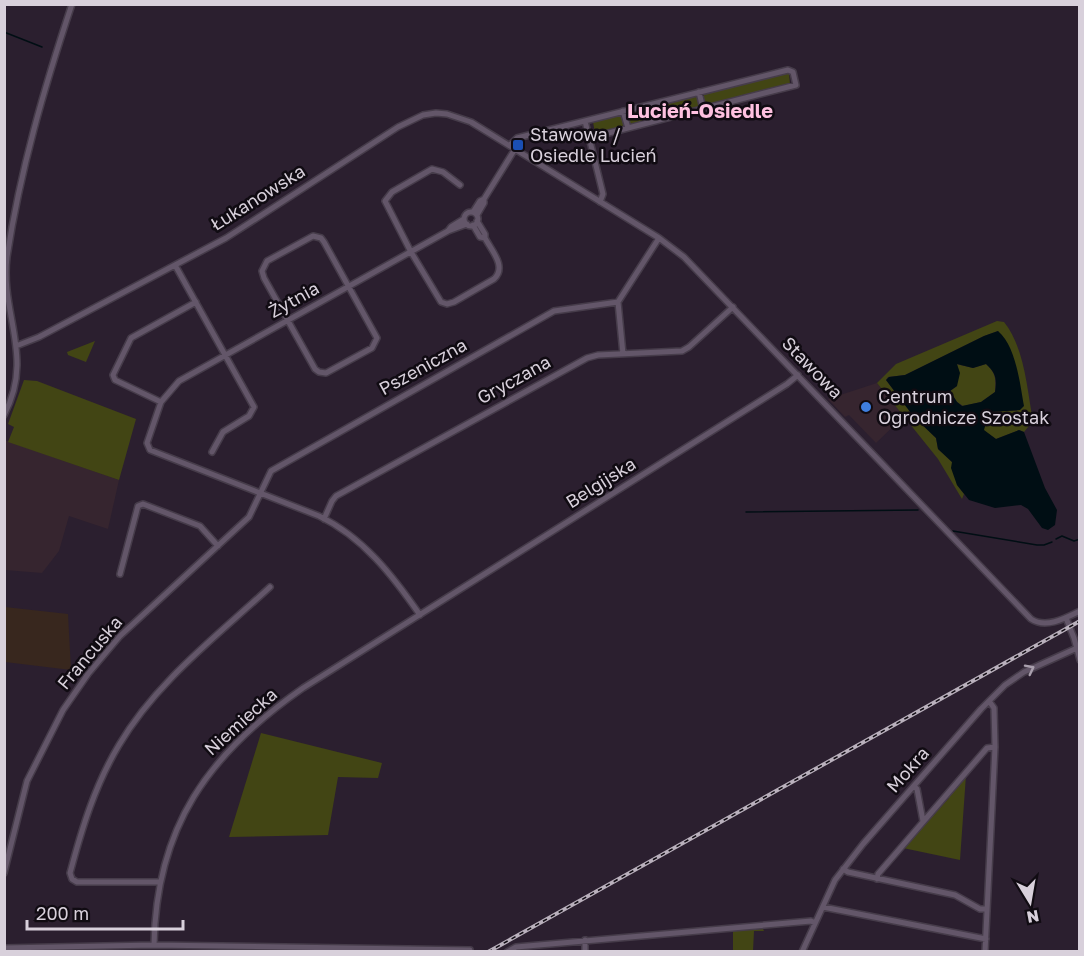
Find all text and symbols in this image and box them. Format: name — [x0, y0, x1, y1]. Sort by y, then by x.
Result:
district label: Lucień-Osiedle — [627, 98, 773, 122]
place label: Stawowa / Osiedle Lucień — [530, 123, 657, 166]
marker: Stawowa / Osiedle Lucień — [511, 138, 525, 152]
street label: Łukanowska — [206, 159, 309, 235]
street label: Żytnia — [264, 276, 323, 322]
street label: Stawowa — [778, 332, 848, 403]
street label: Pszeniczna — [375, 333, 470, 399]
street label: Gryczana — [473, 350, 554, 408]
place label: Centrum Ogrodnicze Szostak — [878, 385, 1049, 428]
marker: Centrum Ogrodnicze Szostak — [859, 400, 873, 414]
street label: Belgijska — [561, 452, 640, 512]
street label: Francuska — [52, 611, 126, 694]
one-way arrow — [1024, 665, 1034, 676]
street label: Niemiecka — [199, 683, 281, 760]
street label: Mokra — [881, 742, 933, 797]
north arrow — [1000, 872, 1060, 932]
scale bar — [27, 893, 183, 931]
text: 200 m — [36, 902, 89, 924]
text: N — [1025, 906, 1041, 928]

